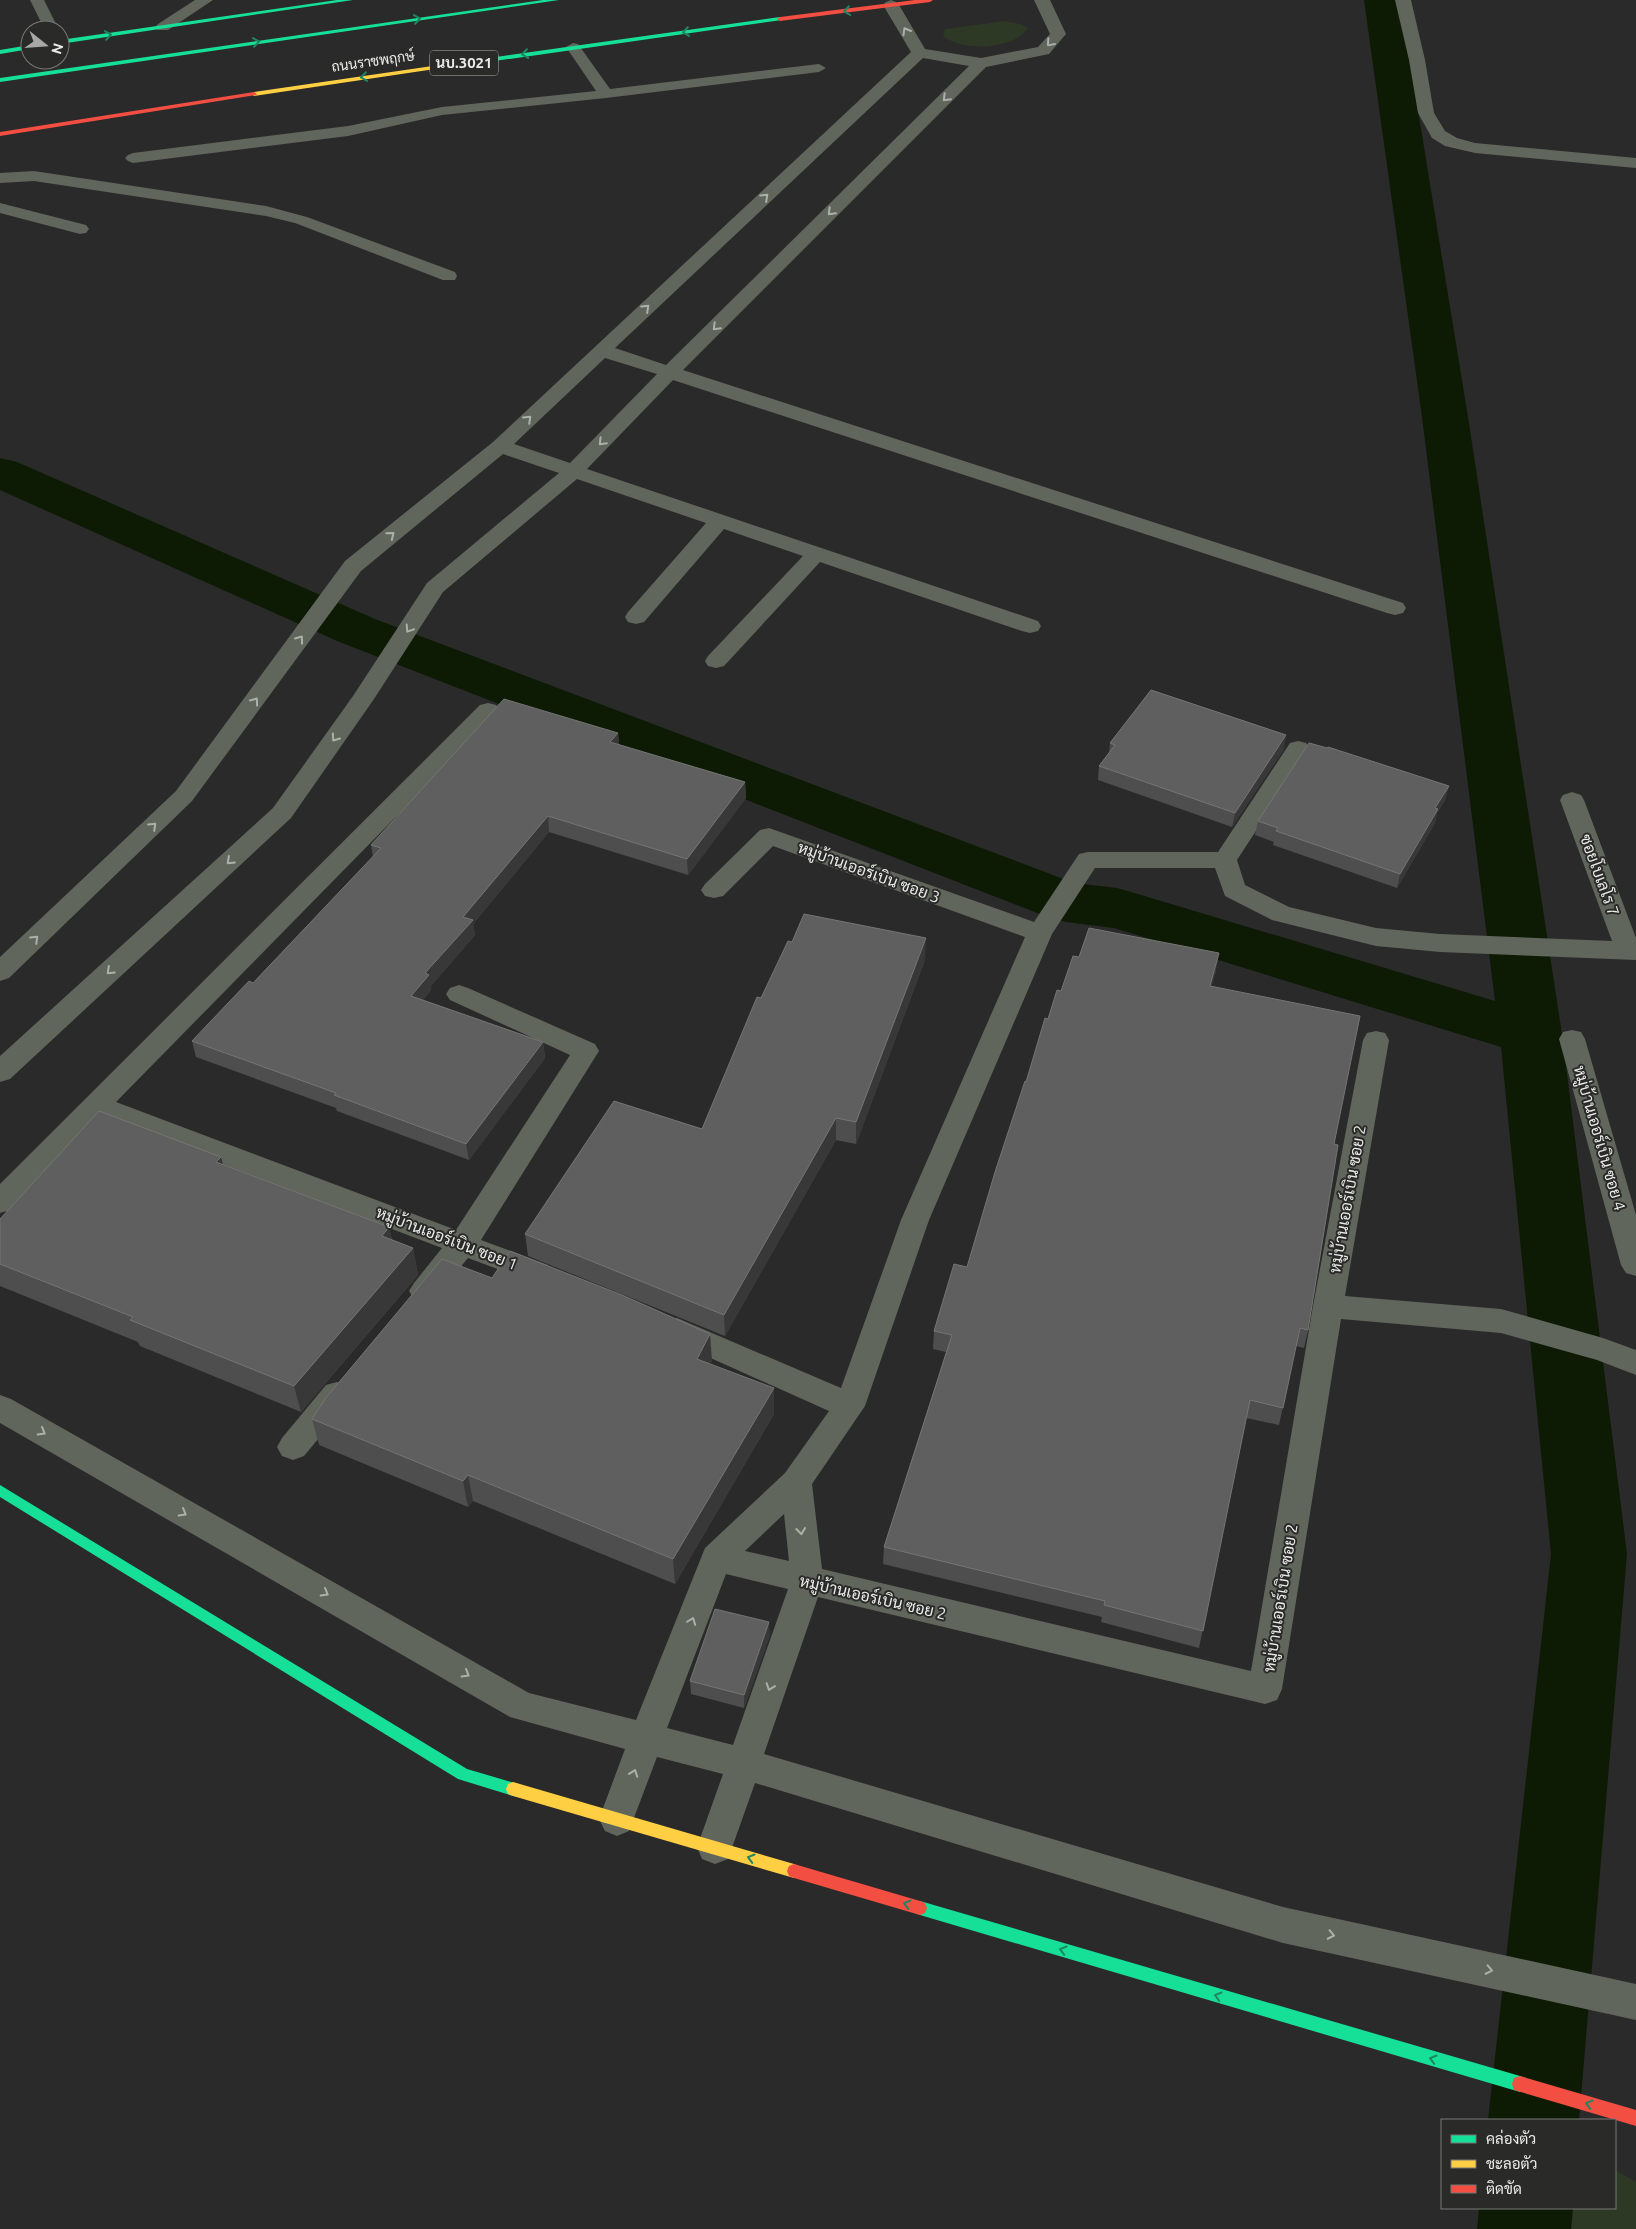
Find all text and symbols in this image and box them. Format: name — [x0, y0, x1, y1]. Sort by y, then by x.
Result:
one-way arrow — [842, 5, 851, 15]
one-way arrow — [413, 14, 421, 25]
north arrow — [20, 20, 70, 70]
one-way arrow — [681, 26, 689, 37]
one-way arrow — [903, 28, 913, 37]
one-way arrow — [104, 31, 113, 41]
one-way arrow — [252, 37, 260, 48]
one-way arrow — [1047, 37, 1056, 46]
text: N — [48, 41, 67, 56]
street label: ถนนราชพฤกษ์ — [330, 46, 416, 76]
one-way arrow — [520, 48, 528, 59]
road number: นบ.3021 — [430, 50, 498, 76]
one-way arrow — [360, 72, 368, 82]
one-way arrow — [943, 92, 952, 101]
one-way arrow — [760, 194, 769, 203]
one-way arrow — [828, 206, 837, 215]
one-way arrow — [641, 304, 650, 313]
one-way arrow — [712, 321, 721, 330]
one-way arrow — [523, 416, 532, 425]
one-way arrow — [598, 437, 607, 446]
one-way arrow — [385, 531, 394, 540]
one-way arrow — [405, 624, 415, 633]
one-way arrow — [294, 635, 303, 644]
one-way arrow — [249, 697, 258, 707]
one-way arrow — [332, 733, 341, 742]
one-way arrow — [147, 823, 156, 832]
street label: ซอยโบเลโร 7 — [1577, 831, 1625, 918]
street label: หมู่บ้านเออร์เบิน ซอย 3 — [794, 835, 944, 909]
one-way arrow — [226, 855, 235, 864]
one-way arrow — [30, 935, 39, 944]
one-way arrow — [106, 965, 115, 974]
street label: หมู่บ้านเออร์เบิน ซอย 4 — [1568, 1063, 1632, 1213]
street label: หมู่บ้านเออร์เบิน ซอย 2 — [1322, 1123, 1372, 1275]
street label: หมู่บ้านเออร์เบิน ซอย 1 — [373, 1200, 521, 1276]
one-way arrow — [37, 1426, 46, 1436]
one-way arrow — [178, 1506, 187, 1516]
street label: หมู่บ้านเออร์เบิน ซอย 2 — [1256, 1522, 1304, 1674]
one-way arrow — [795, 1527, 806, 1535]
street label: หมู่บ้านเออร์เบิน ซอย 2 — [797, 1568, 949, 1626]
one-way arrow — [319, 1587, 328, 1597]
one-way arrow — [686, 1617, 696, 1626]
one-way arrow — [460, 1667, 469, 1677]
one-way arrow — [766, 1682, 776, 1691]
one-way arrow — [628, 1769, 638, 1778]
one-way arrow — [747, 1854, 755, 1864]
one-way arrow — [903, 1899, 911, 1909]
one-way arrow — [1326, 1929, 1335, 1940]
one-way arrow — [1059, 1945, 1067, 1955]
one-way arrow — [1485, 1964, 1494, 1975]
one-way arrow — [1215, 1991, 1223, 2001]
one-way arrow — [1430, 2054, 1438, 2064]
one-way arrow — [1586, 2100, 1594, 2110]
legend — [1441, 2119, 1616, 2209]
text: คล่องตัว — [1486, 2129, 1536, 2147]
text: ชะลอตัว — [1486, 2155, 1537, 2172]
text: ติดขัด — [1486, 2180, 1522, 2197]

